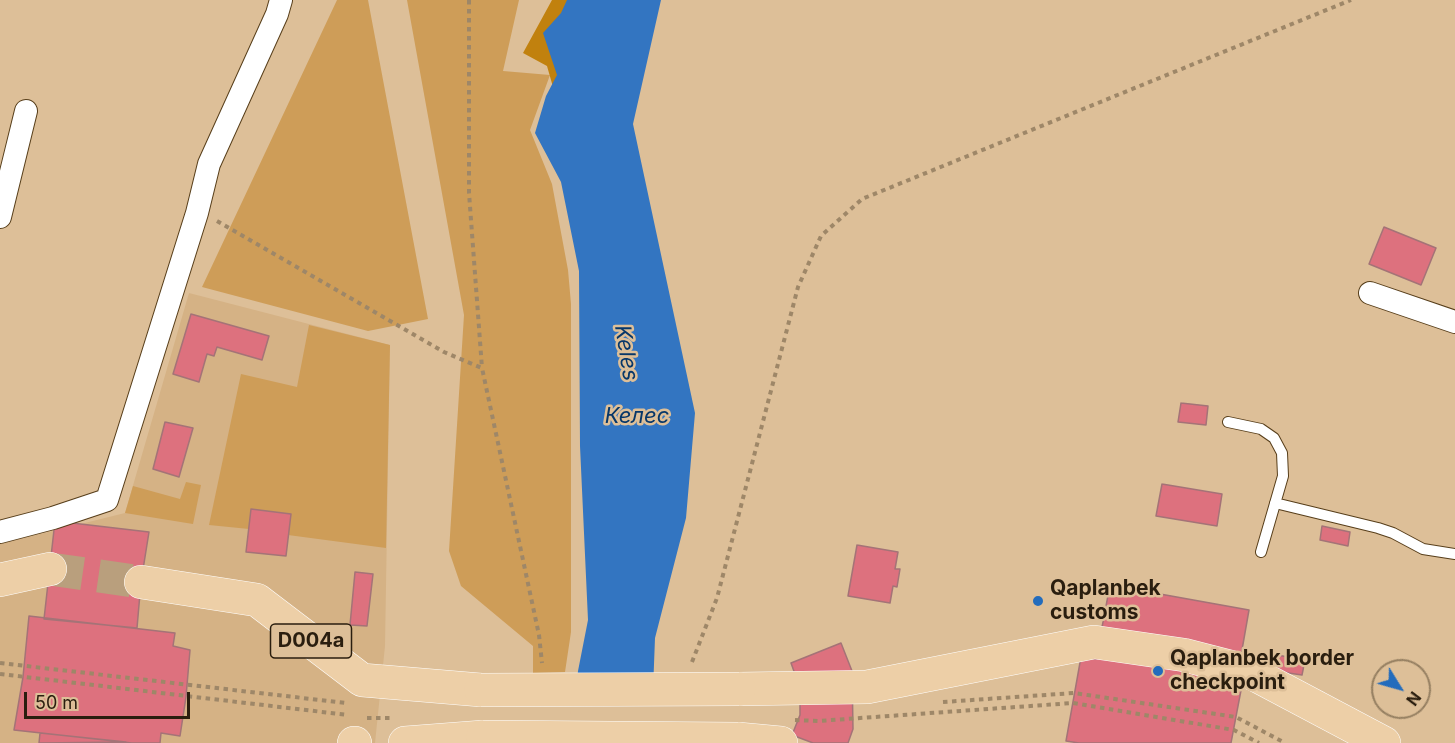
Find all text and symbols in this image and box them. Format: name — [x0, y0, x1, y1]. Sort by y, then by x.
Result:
water label: Keles — [609, 323, 643, 383]
water label: Келес — [605, 403, 669, 429]
place label: Qaplanbek customs — [1050, 576, 1161, 626]
marker: Qaplanbek customs — [1031, 594, 1045, 608]
road number: D004a — [270, 624, 352, 658]
place label: Qaplanbek border checkpoint — [1170, 646, 1354, 696]
north arrow — [1371, 659, 1431, 719]
marker: Qaplanbek border checkpoint — [1151, 664, 1165, 678]
scale bar — [27, 680, 194, 718]
text: N — [1402, 688, 1425, 710]
text: 50 m — [35, 692, 78, 713]

